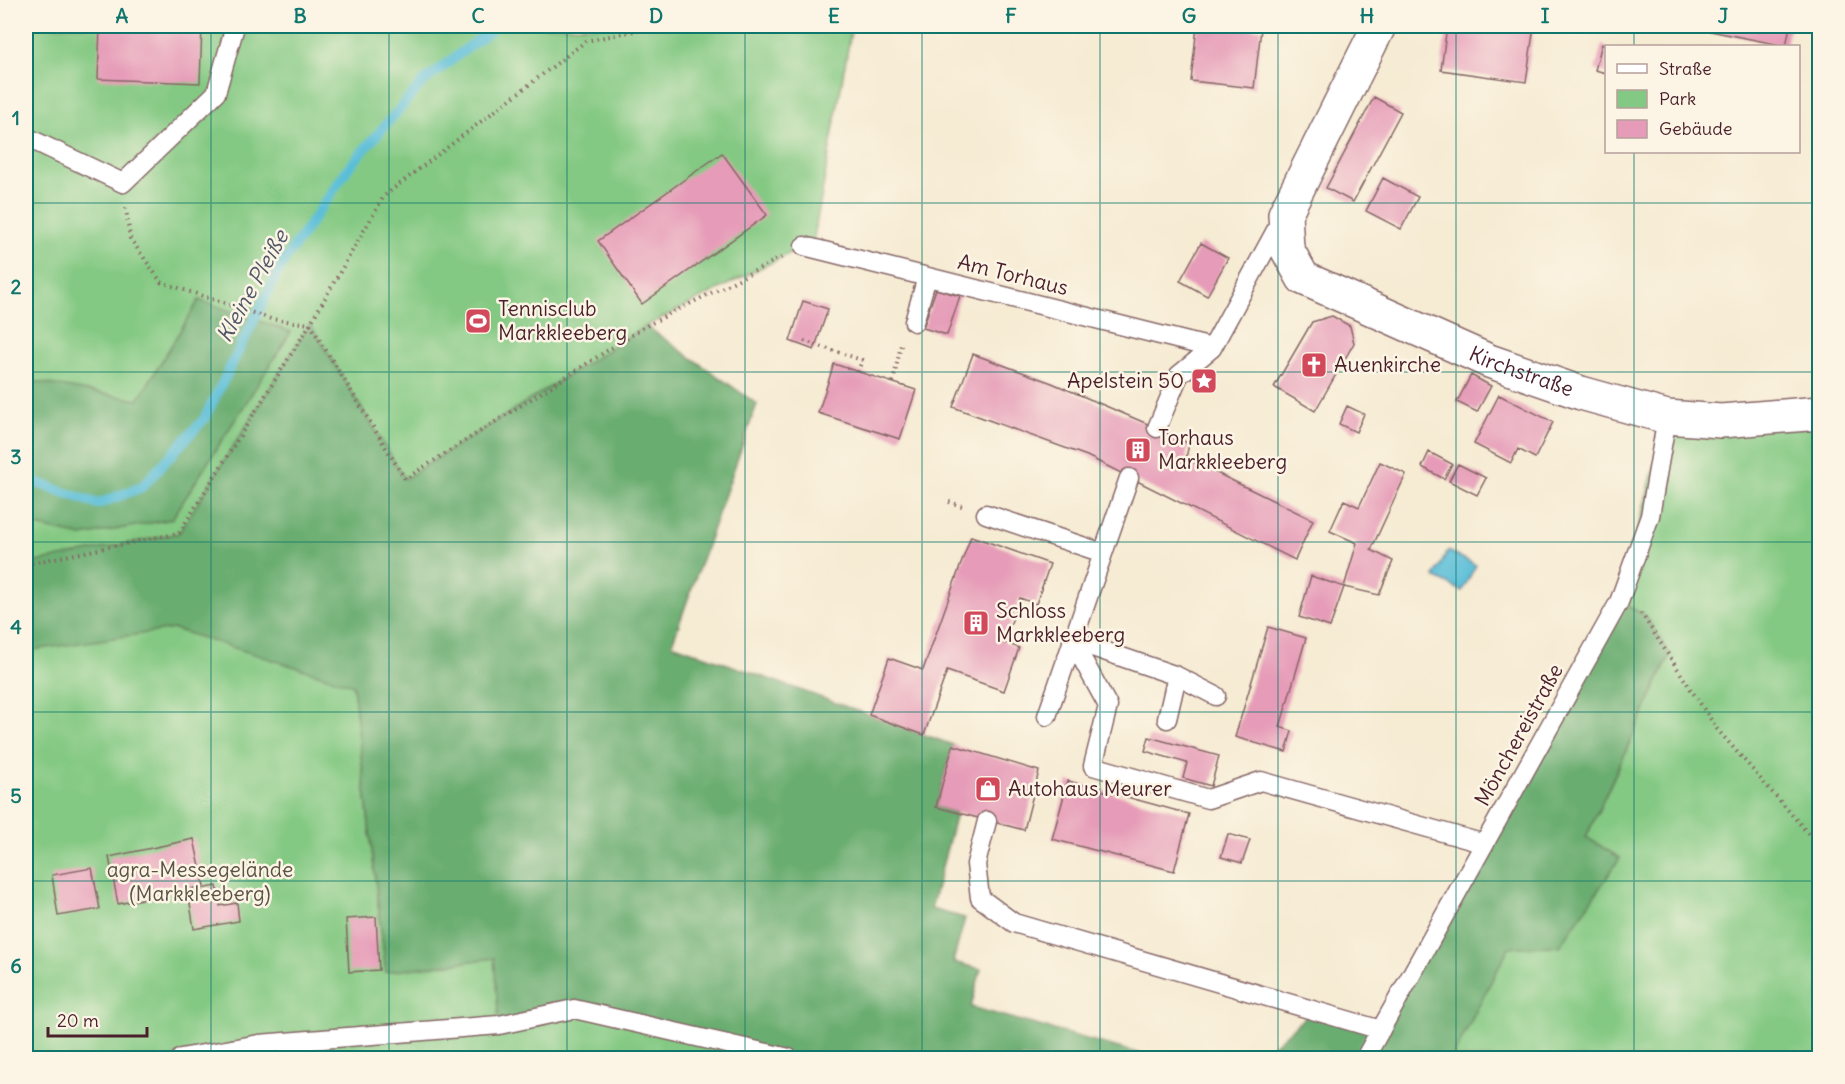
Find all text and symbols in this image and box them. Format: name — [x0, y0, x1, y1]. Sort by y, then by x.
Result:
text: A — [116, 3, 129, 28]
text: B — [293, 3, 307, 28]
text: C — [471, 3, 485, 28]
text: D — [649, 3, 663, 28]
text: E — [828, 3, 840, 28]
text: F — [1005, 3, 1017, 28]
text: G — [1182, 3, 1196, 28]
text: H — [1360, 3, 1374, 28]
text: I — [1541, 3, 1550, 28]
text: J — [1718, 3, 1729, 28]
legend — [1605, 45, 1800, 153]
text: Straße — [1659, 57, 1712, 80]
text: Park — [1659, 87, 1696, 110]
text: 1 — [12, 105, 20, 130]
text: Gebäude — [1659, 117, 1732, 140]
water label: Kleine Pleiße — [210, 223, 295, 347]
street label: Am Torhaus — [955, 248, 1071, 301]
text: 2 — [11, 274, 22, 299]
place label: Tennisclub Markkleeberg — [498, 295, 627, 346]
sports icon: Tennisclub Markkleeberg — [463, 306, 493, 336]
street label: Kirchstraße — [1465, 340, 1577, 402]
church icon: Auenkirche — [1299, 350, 1329, 380]
place label: Auenkirche — [1334, 351, 1441, 378]
place icon: Apelstein 50 — [1189, 366, 1219, 396]
place label: Apelstein 50 — [1067, 367, 1184, 394]
place label: Torhaus Markkleeberg — [1158, 424, 1287, 475]
building icon: Torhaus Markkleeberg — [1123, 435, 1153, 465]
text: 3 — [10, 444, 22, 469]
place label: Schloss Markkleeberg — [996, 597, 1125, 648]
building icon: Schloss Markkleeberg — [961, 608, 991, 638]
text: 4 — [10, 614, 22, 639]
street label: Mönchereistraße — [1468, 659, 1569, 811]
shop icon: Autohaus Meurer — [973, 774, 1003, 804]
place label: Autohaus Meurer — [1008, 775, 1172, 802]
text: 5 — [10, 783, 22, 808]
park label: agra-Messegelände (Markkleeberg) — [107, 856, 293, 907]
text: 6 — [10, 953, 22, 978]
scale bar — [48, 1000, 147, 1038]
text: 20 m — [57, 1009, 99, 1032]

